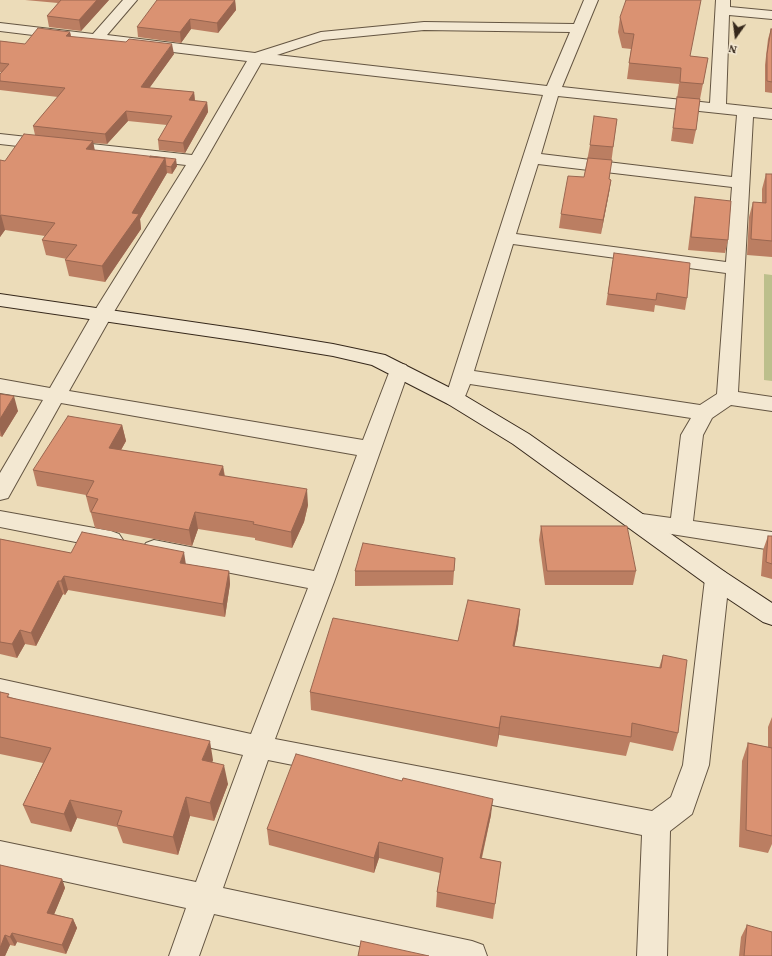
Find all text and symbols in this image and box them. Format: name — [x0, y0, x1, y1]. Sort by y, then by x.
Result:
north arrow — [716, 16, 756, 56]
text: N — [727, 40, 739, 56]

